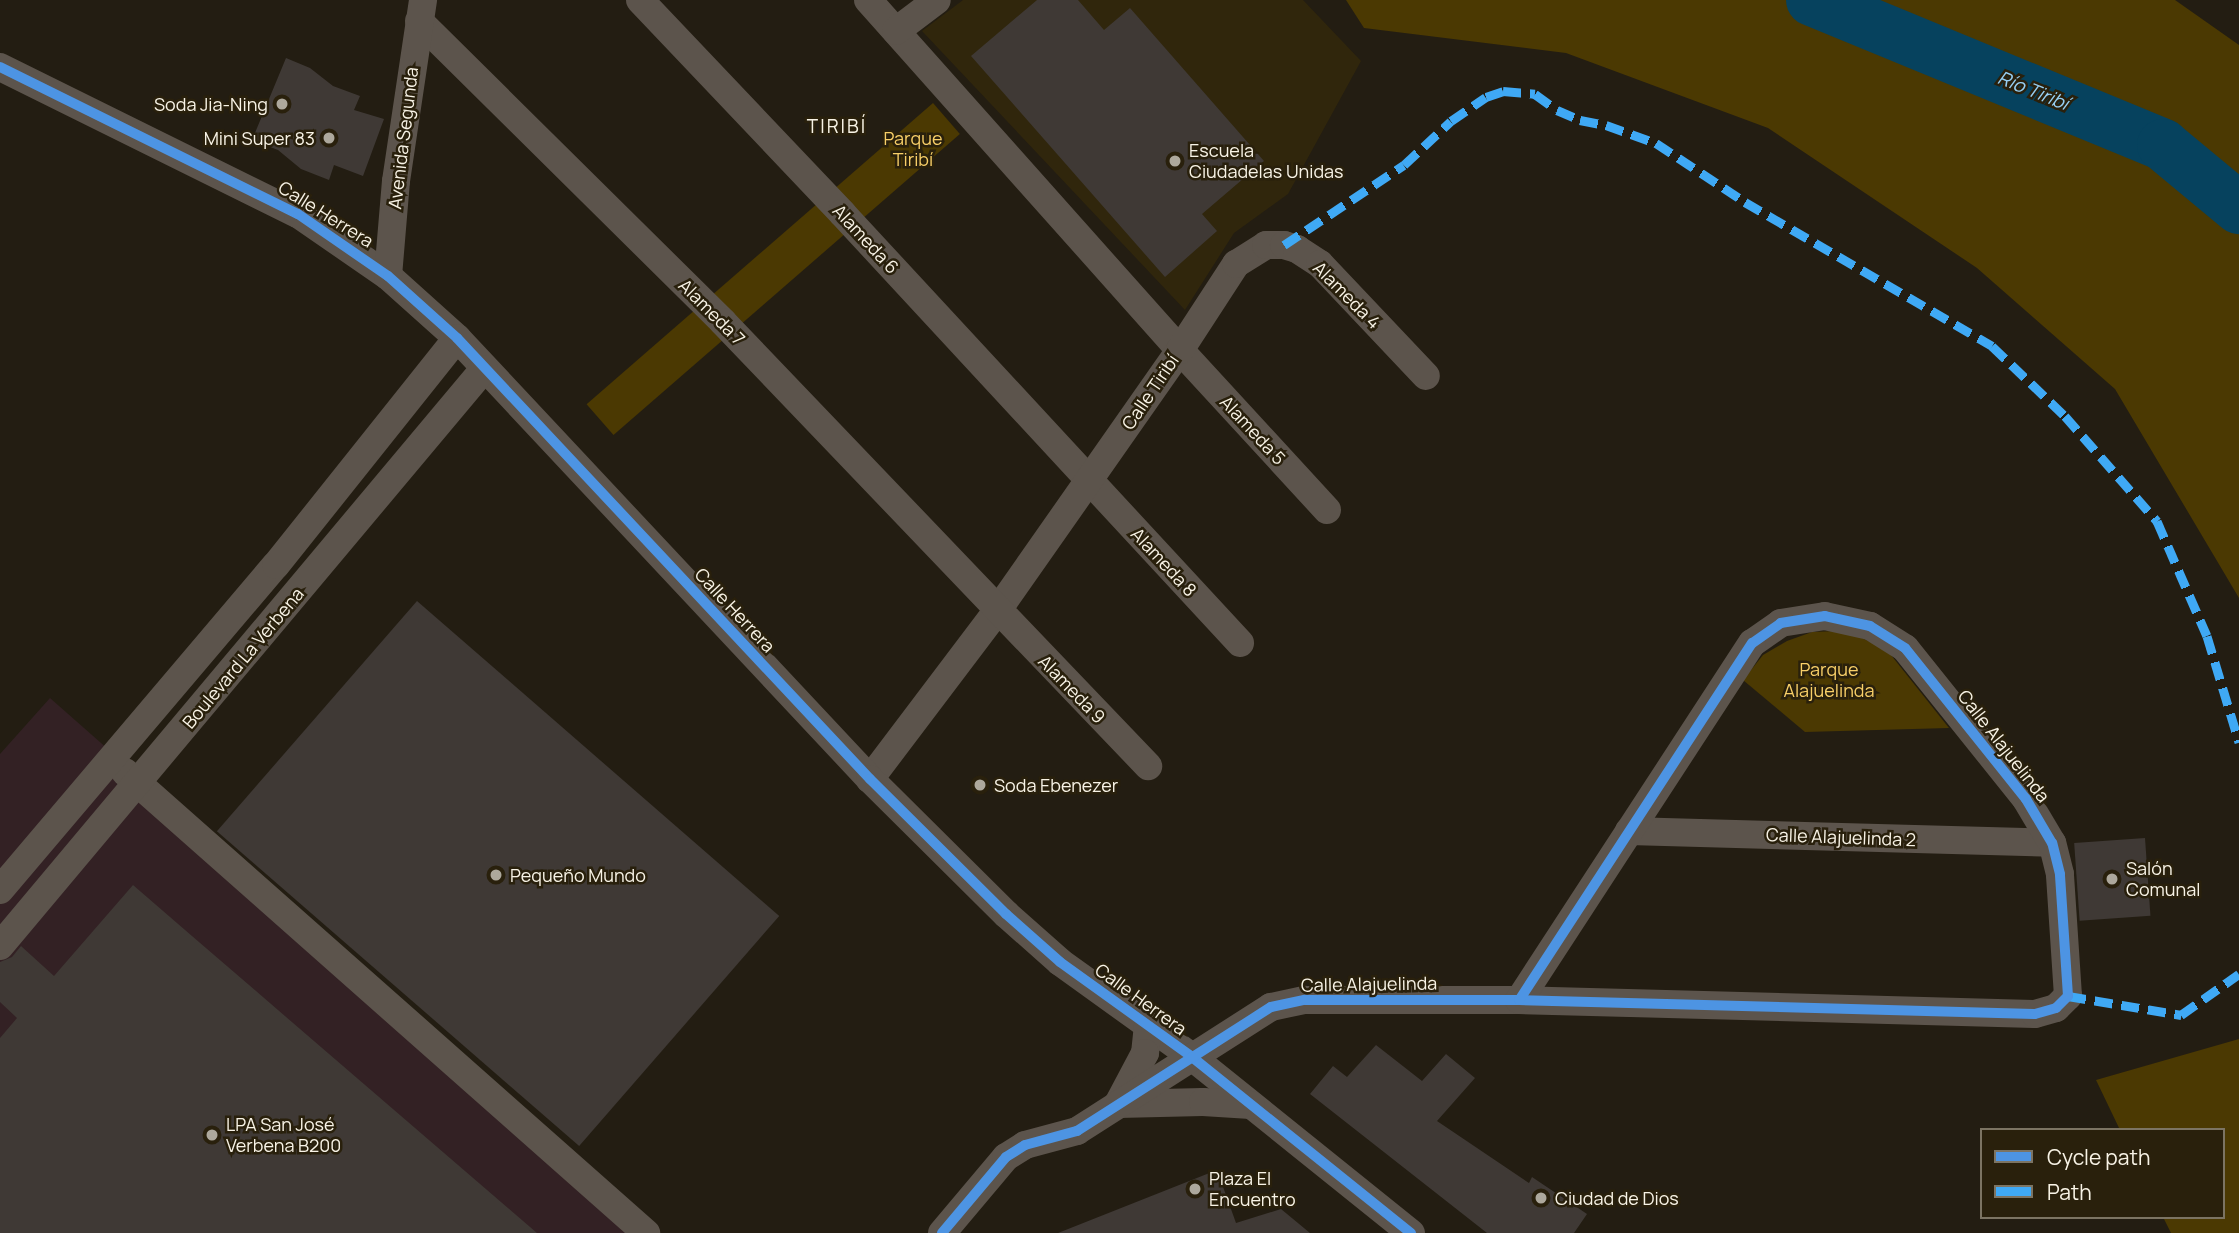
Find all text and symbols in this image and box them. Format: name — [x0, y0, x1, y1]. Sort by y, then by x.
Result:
street label: Avenida Segunda — [384, 66, 422, 210]
water label: Río Tiribí — [1994, 67, 2072, 115]
place label: Soda Jia-Ning — [154, 93, 268, 115]
marker: Soda Jia-Ning — [274, 96, 290, 112]
district label: TIRIBÍ — [808, 116, 866, 138]
place label: Mini Super 83 — [204, 127, 315, 149]
park label: Parque Tiribí — [884, 128, 942, 170]
marker: Mini Super 83 — [321, 130, 337, 146]
place label: Escuela Ciudadelas Unidas — [1189, 140, 1344, 182]
marker: Escuela Ciudadelas Unidas — [1167, 153, 1183, 169]
street label: Calle Herrera — [275, 176, 377, 252]
street label: Alameda 6 — [829, 200, 903, 278]
street label: Alameda 4 — [1309, 257, 1385, 333]
street label: Alameda 7 — [674, 274, 750, 350]
street label: Calle Tiribí — [1117, 350, 1183, 434]
street label: Alameda 5 — [1216, 391, 1290, 469]
street label: Alameda 8 — [1127, 523, 1201, 601]
street label: Calle Herrera — [690, 563, 780, 657]
street label: Boulevard La Verbena — [178, 583, 308, 733]
street label: Alameda 9 — [1034, 650, 1110, 728]
park label: Parque Alajuelinda — [1783, 659, 1875, 702]
street label: Calle Alajuelinda — [1953, 686, 2055, 806]
place label: Soda Ebenezer — [994, 774, 1118, 796]
marker: Soda Ebenezer — [972, 777, 988, 793]
street label: Calle Alajuelinda 2 — [1766, 824, 1916, 850]
place label: Salón Comunal — [2126, 858, 2200, 900]
place label: Pequeño Mundo — [510, 864, 646, 886]
marker: Pequeño Mundo — [488, 867, 504, 883]
marker: Salón Comunal — [2104, 871, 2120, 887]
street label: Calle Herrera — [1091, 959, 1191, 1039]
street label: Calle Alajuelinda — [1301, 972, 1437, 996]
place label: LPA San José Verbena B200 — [226, 1114, 341, 1156]
marker: LPA San José Verbena B200 — [204, 1127, 220, 1143]
legend — [1980, 1128, 2225, 1219]
text: Cycle path — [2047, 1143, 2150, 1171]
place label: Plaza El Encuentro — [1209, 1168, 1296, 1210]
text: Path — [2047, 1178, 2092, 1206]
marker: Plaza El Encuentro — [1187, 1181, 1203, 1197]
place label: Ciudad de Dios — [1555, 1187, 1679, 1209]
marker: Ciudad de Dios — [1533, 1190, 1549, 1206]

